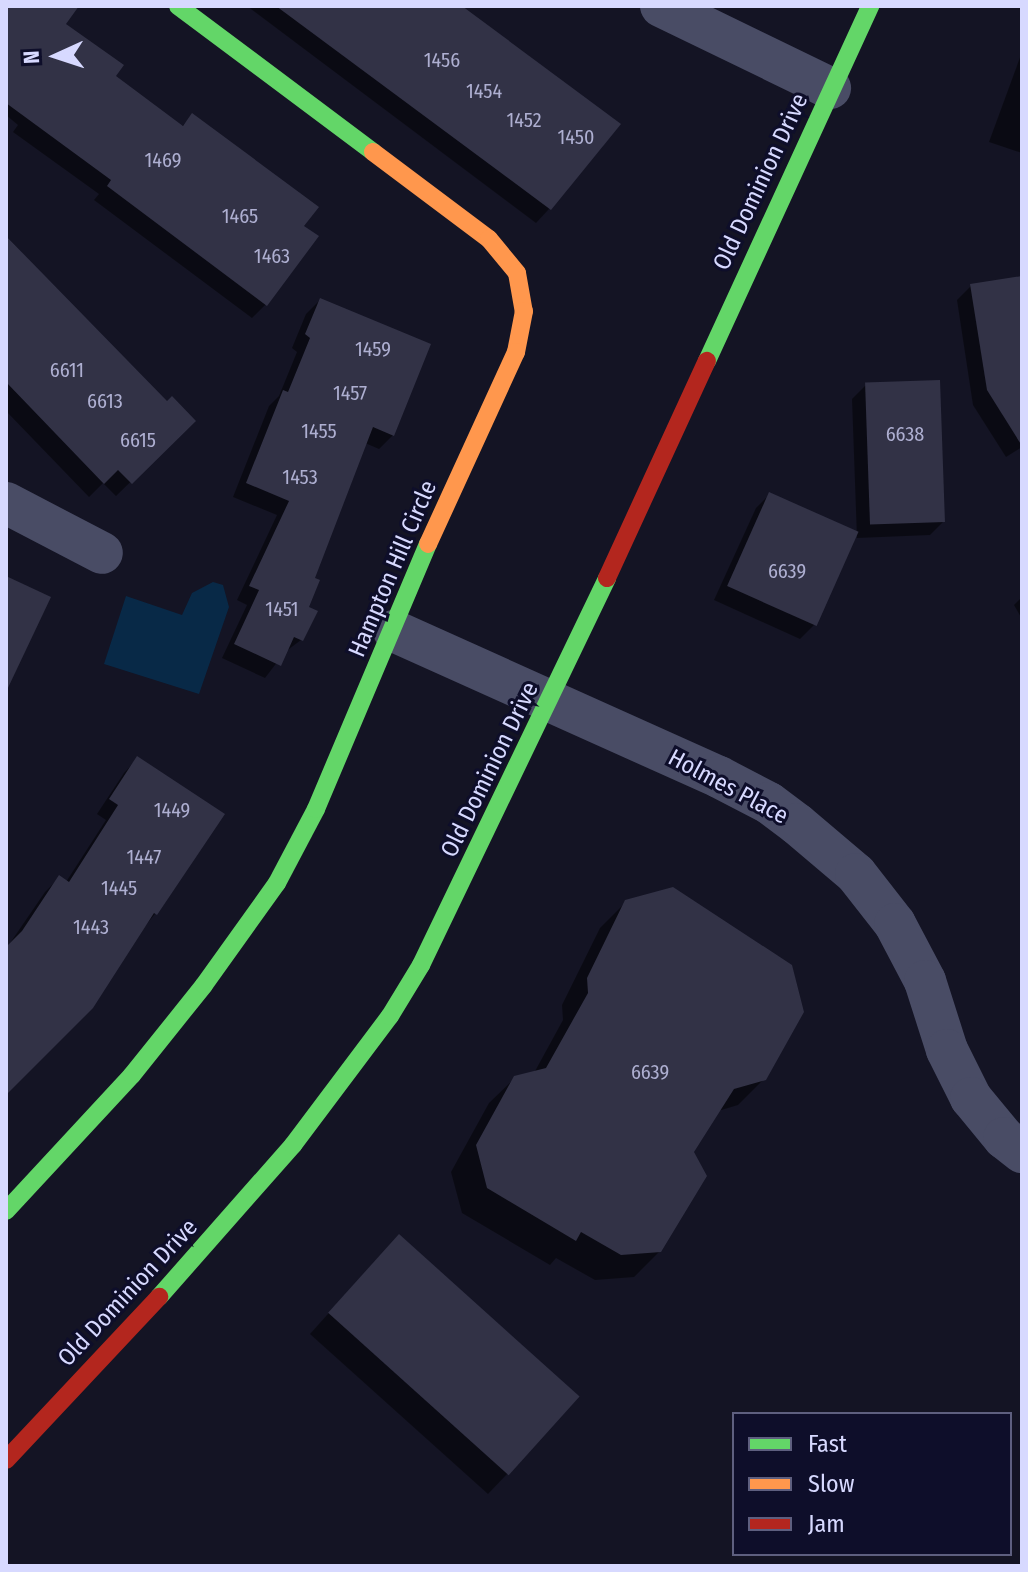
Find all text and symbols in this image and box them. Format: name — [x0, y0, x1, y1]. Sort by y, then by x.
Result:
north arrow — [16, 16, 96, 96]
house number: 1456 — [424, 48, 460, 72]
text: N — [18, 50, 45, 65]
house number: 1454 — [466, 79, 502, 103]
street label: Old Dominion Drive — [708, 89, 814, 275]
house number: 1452 — [506, 108, 542, 132]
house number: 1450 — [558, 125, 594, 149]
house number: 1469 — [145, 148, 181, 172]
house number: 1465 — [222, 204, 258, 228]
house number: 1463 — [254, 244, 290, 268]
house number: 1459 — [355, 337, 391, 361]
house number: 6611 — [50, 358, 84, 382]
house number: 1457 — [333, 381, 367, 405]
house number: 6613 — [87, 389, 123, 413]
house number: 1455 — [301, 419, 337, 443]
house number: 6638 — [886, 422, 924, 446]
house number: 6615 — [120, 428, 156, 452]
house number: 1453 — [282, 465, 318, 489]
street label: Hampton Hill Circle — [343, 476, 443, 662]
house number: 6639 — [768, 559, 806, 583]
house number: 1451 — [265, 597, 299, 621]
street label: Old Dominion Drive — [435, 678, 545, 862]
street label: Holmes Place — [663, 743, 793, 831]
house number: 1449 — [154, 798, 190, 822]
house number: 1447 — [127, 845, 161, 869]
house number: 1445 — [101, 876, 137, 900]
house number: 1443 — [73, 915, 109, 939]
house number: 6639 — [631, 1060, 669, 1084]
street label: Old Dominion Drive — [52, 1213, 204, 1373]
legend — [732, 1412, 1012, 1556]
text: Fast — [808, 1430, 847, 1458]
text: Slow — [808, 1470, 854, 1498]
text: Jam — [808, 1510, 845, 1538]

